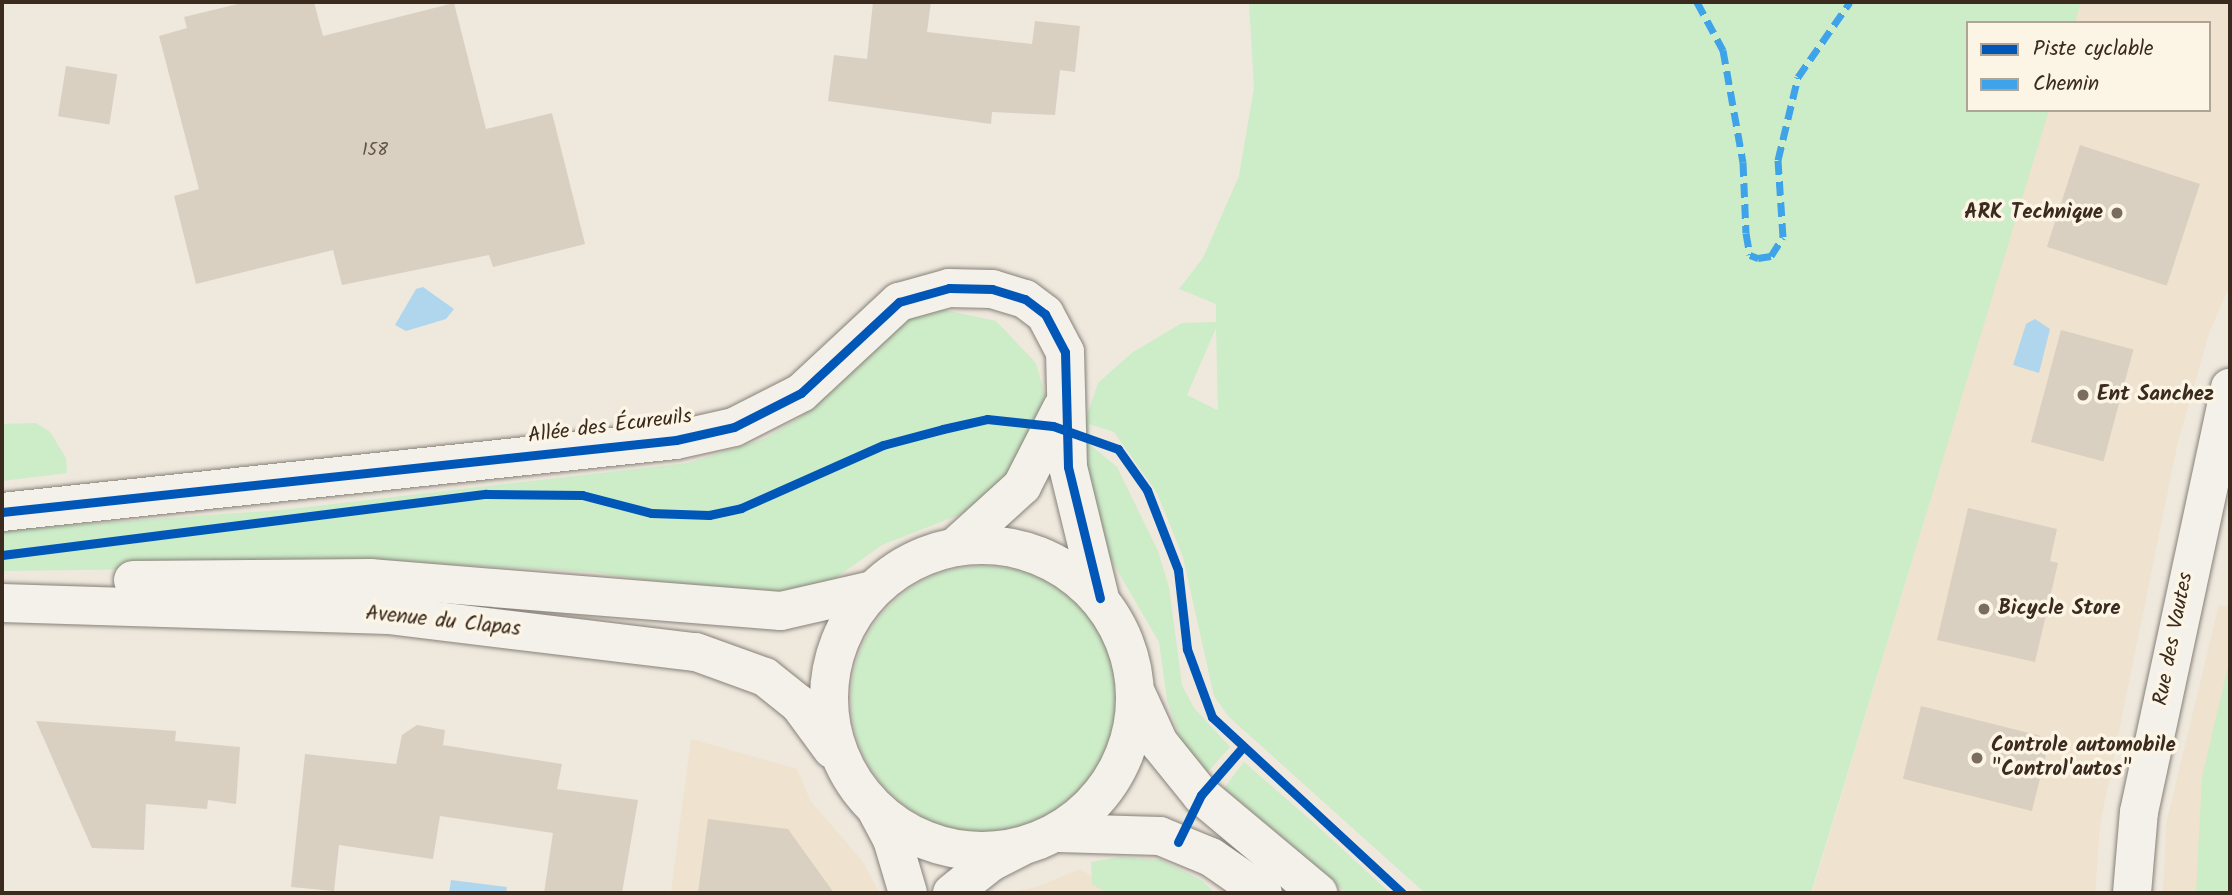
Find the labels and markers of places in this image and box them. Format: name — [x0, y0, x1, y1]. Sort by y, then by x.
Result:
place label: ARK Technique — [1964, 200, 2103, 226]
marker: ARK Technique — [2109, 205, 2125, 221]
place label: Ent Sanchez — [2097, 382, 2214, 408]
marker: Ent Sanchez — [2075, 387, 2091, 403]
place label: Bicycle Store — [1998, 596, 2120, 622]
marker: Bicycle Store — [1976, 601, 1992, 617]
place label: Controle automobile "Control'autos" — [1991, 733, 2176, 783]
marker: Controle automobile "Control'autos" — [1969, 750, 1985, 766]

